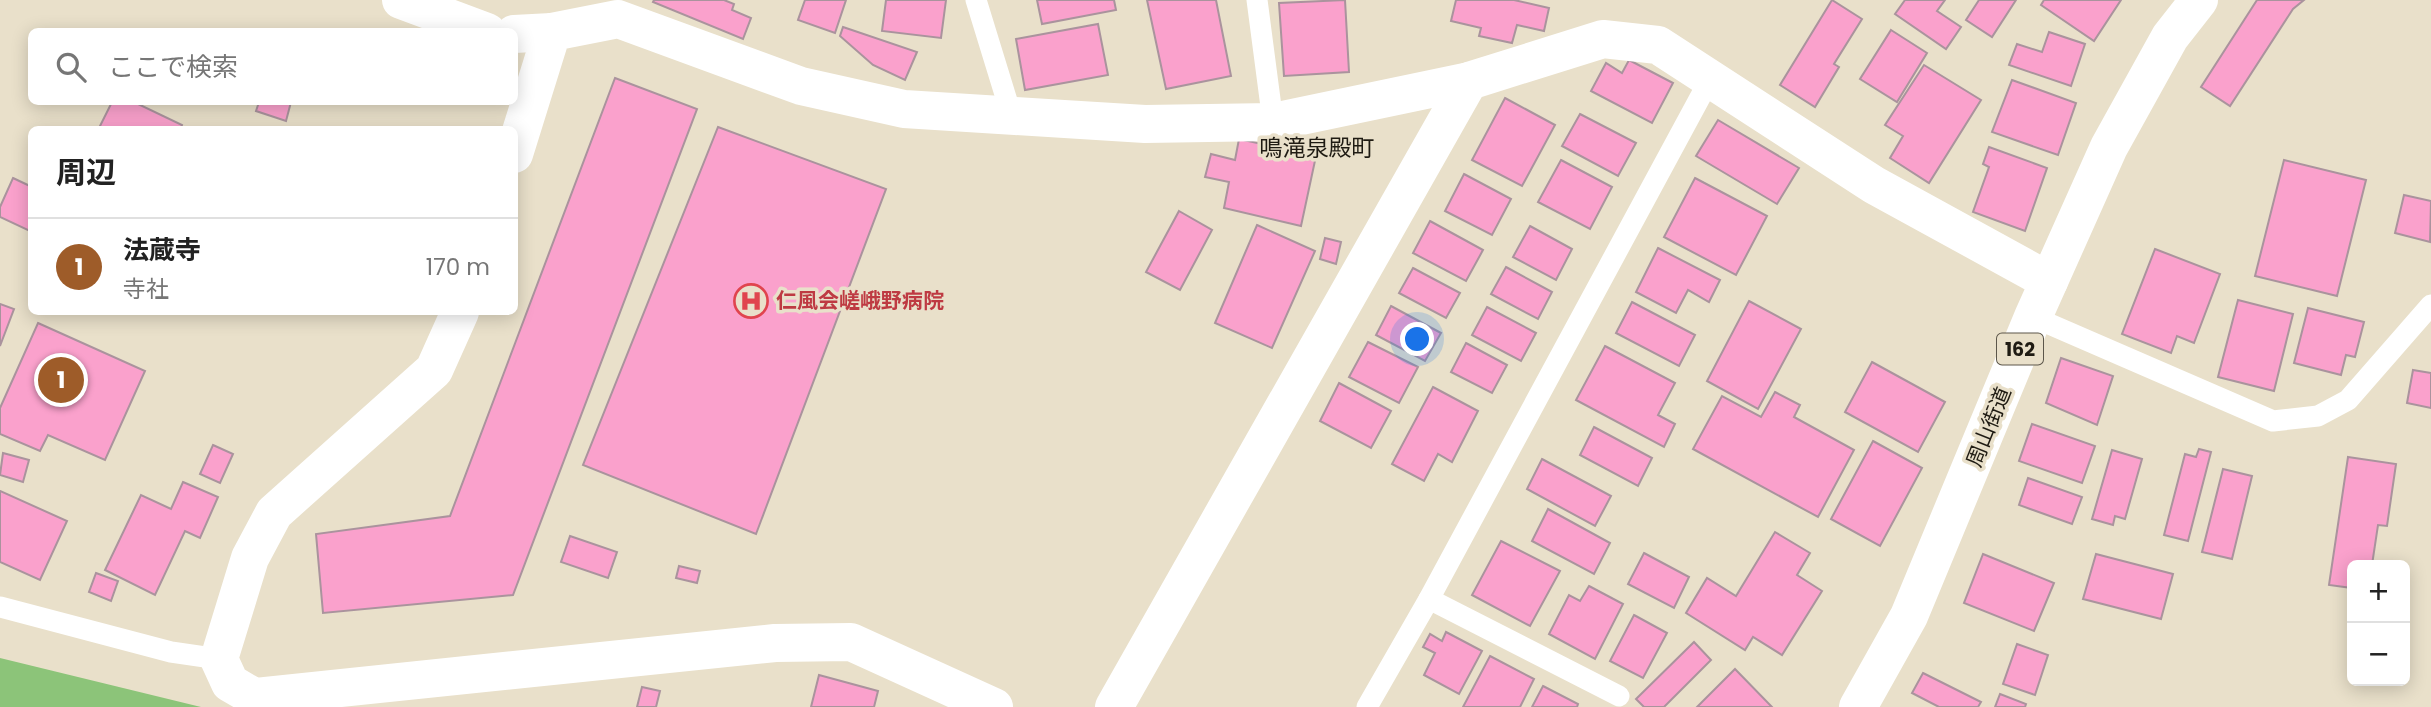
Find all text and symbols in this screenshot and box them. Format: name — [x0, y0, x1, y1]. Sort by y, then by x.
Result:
search box — [28, 28, 518, 105]
icon: search — [52, 48, 90, 86]
text: ここで検索 — [108, 49, 238, 85]
district label: 鳴滝泉殿町 — [1260, 132, 1375, 164]
text: 周辺 — [56, 151, 116, 194]
text: 法蔵寺 — [123, 232, 201, 268]
text: 1 — [75, 251, 83, 283]
text: 170 m — [426, 251, 490, 283]
text: 寺社 — [123, 273, 169, 305]
hospital icon: 仁風会嵯峨野病院 — [732, 282, 770, 320]
place label: 仁風会嵯峨野病院 — [776, 286, 944, 315]
your location — [1400, 322, 1434, 356]
road number: 162 — [1997, 334, 2043, 364]
pin: 1 — [38, 354, 84, 406]
street label: 周山街道 — [1959, 382, 2018, 471]
map controls — [2347, 560, 2410, 686]
button: + — [2347, 560, 2410, 623]
button: − — [2347, 623, 2410, 686]

